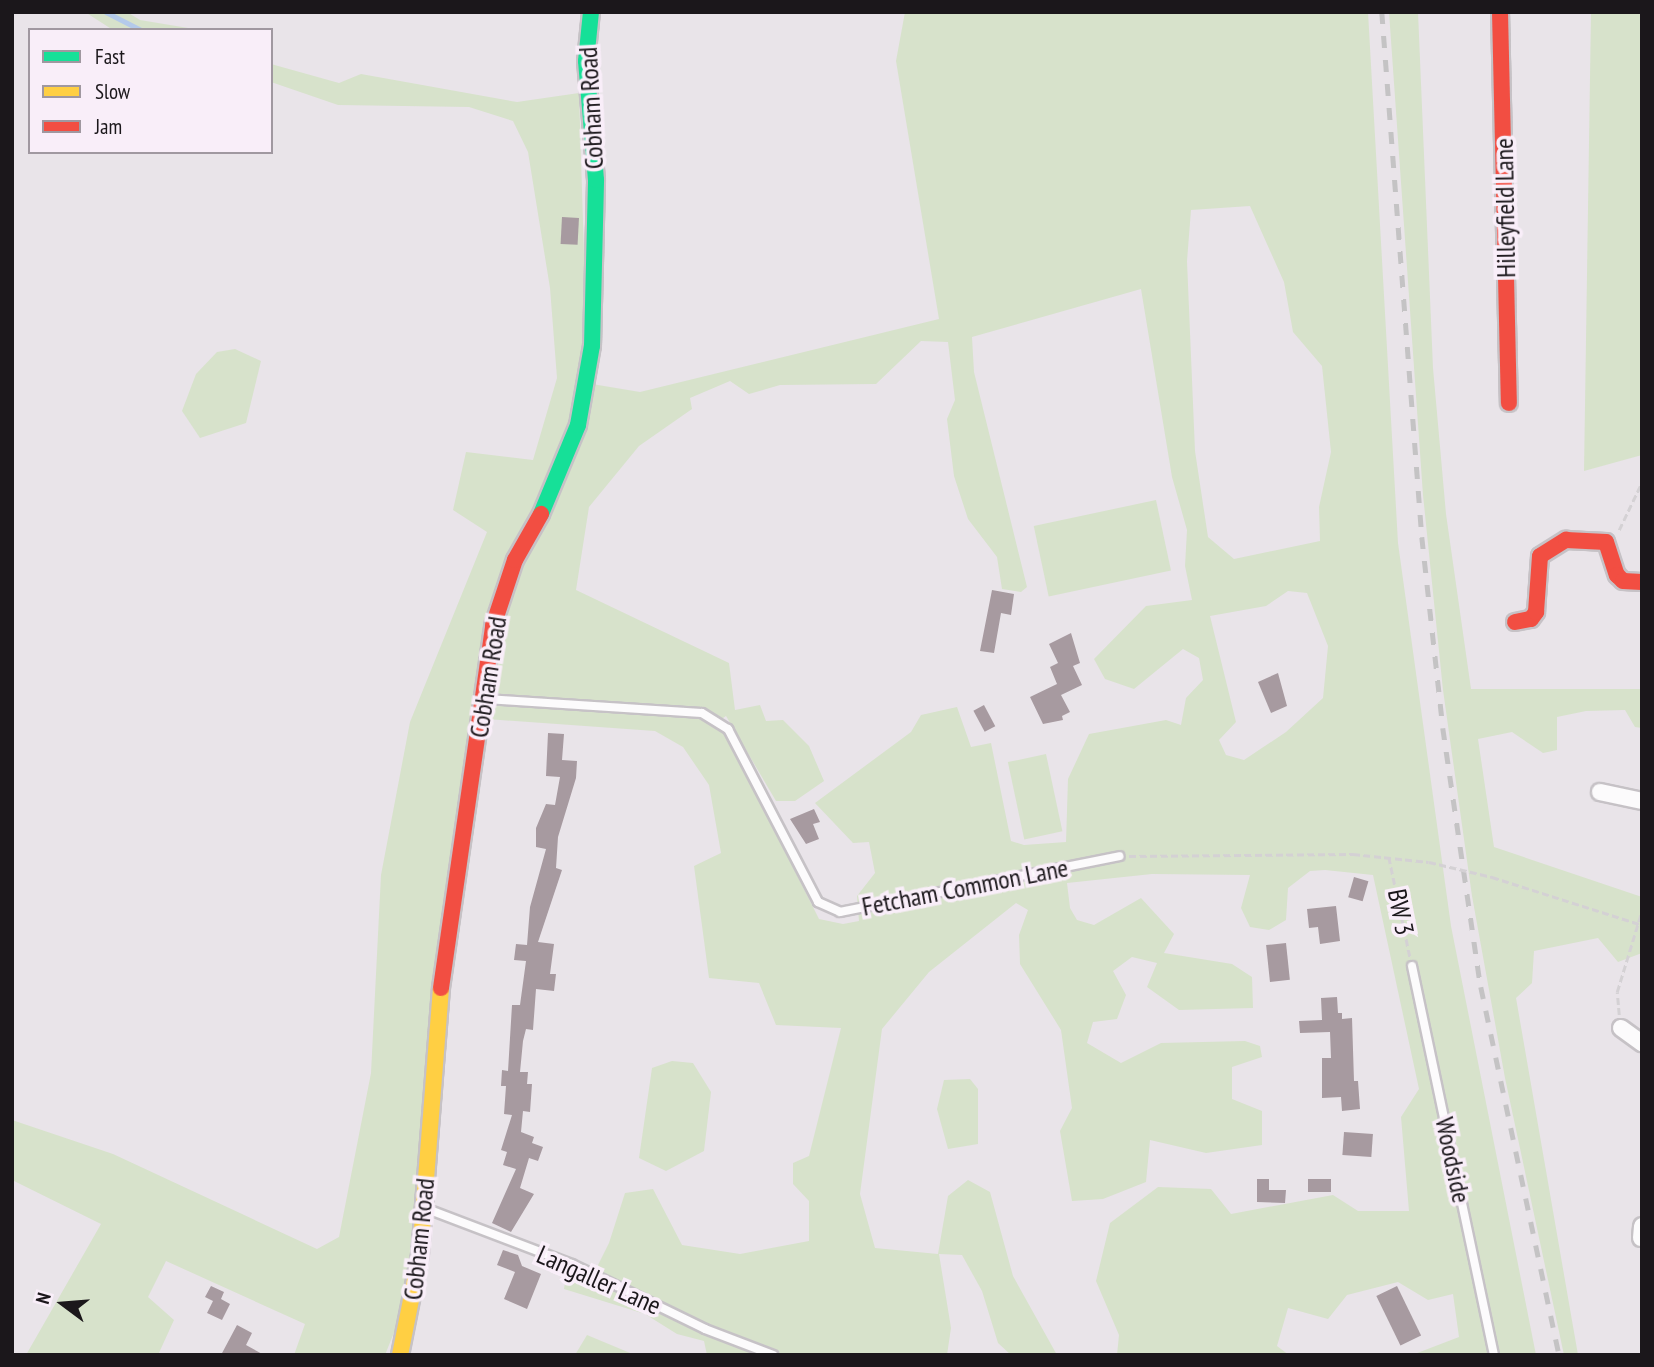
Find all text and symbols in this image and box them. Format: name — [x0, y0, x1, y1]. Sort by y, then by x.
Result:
legend — [28, 28, 273, 154]
text: Fast — [95, 43, 125, 70]
street label: Cobham Road — [572, 46, 610, 170]
text: Slow — [95, 78, 130, 105]
text: Jam — [95, 113, 122, 140]
street label: Hilleyfield Lane — [1488, 138, 1522, 278]
street label: Cobham Road — [463, 614, 513, 740]
street label: Fetcham Common Lane — [859, 852, 1071, 922]
street label: BW 3 — [1381, 886, 1421, 938]
street label: Woodside — [1429, 1114, 1477, 1206]
street label: Cobham Road — [397, 1177, 441, 1301]
street label: Langaller Lane — [532, 1239, 666, 1321]
north arrow — [28, 1269, 98, 1339]
text: N — [30, 1290, 56, 1306]

